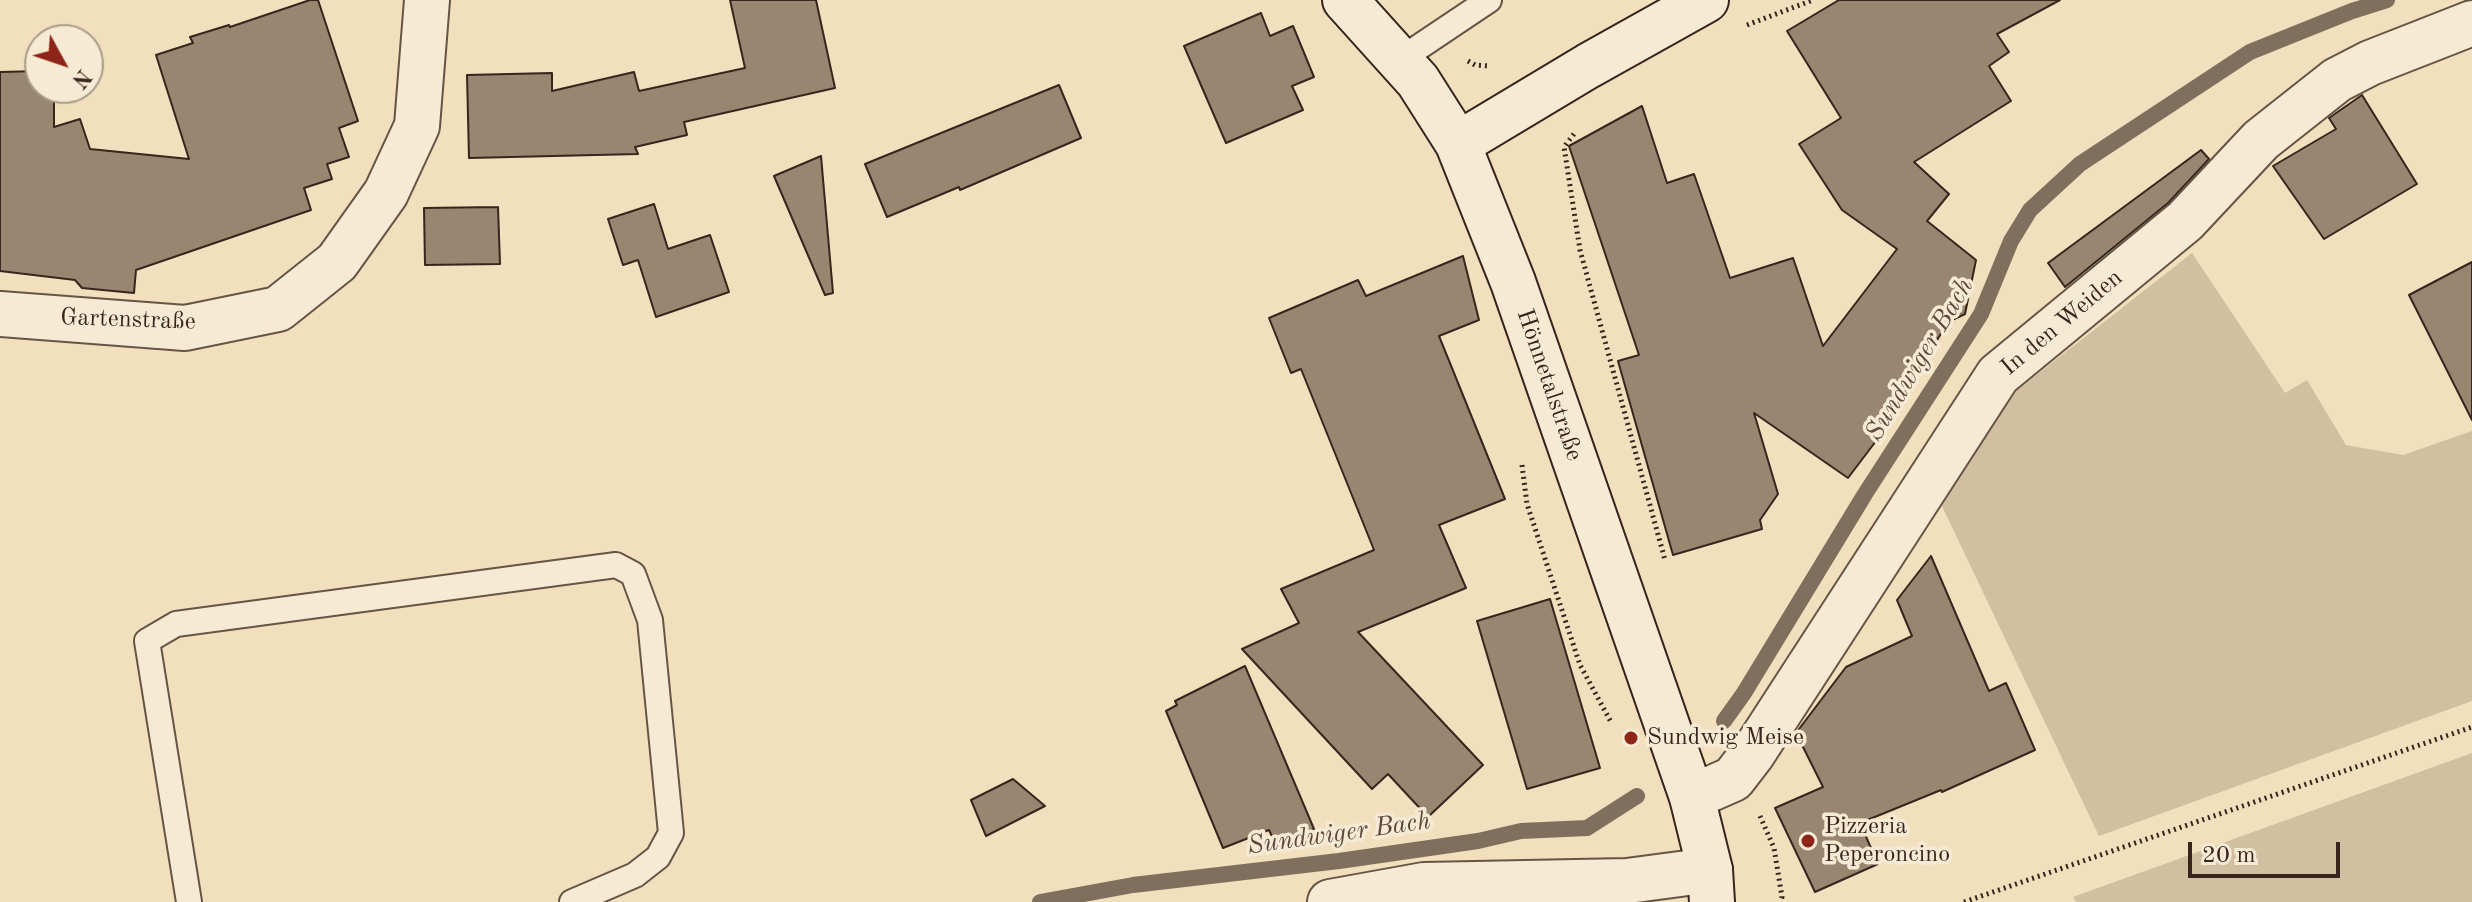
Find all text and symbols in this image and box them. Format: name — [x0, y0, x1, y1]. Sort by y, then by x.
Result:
north arrow — [24, 24, 104, 104]
text: N — [67, 65, 95, 92]
street label: In den Weiden — [1995, 264, 2129, 382]
water label: Sundwiger Bach — [1859, 273, 1981, 447]
street label: Gartenstraße — [60, 303, 196, 337]
street label: Hönnetalstraße — [1510, 305, 1588, 465]
place label: Sundwig Meise — [1647, 724, 1804, 752]
marker: Sundwig Meise — [1622, 729, 1640, 747]
water label: Sundwiger Bach — [1245, 806, 1433, 862]
place label: Pizzeria Peperoncino — [1824, 813, 1950, 869]
scale bar — [2192, 826, 2344, 876]
marker: Pizzeria Peperoncino — [1799, 832, 1817, 850]
text: 20 m — [2202, 844, 2256, 868]

